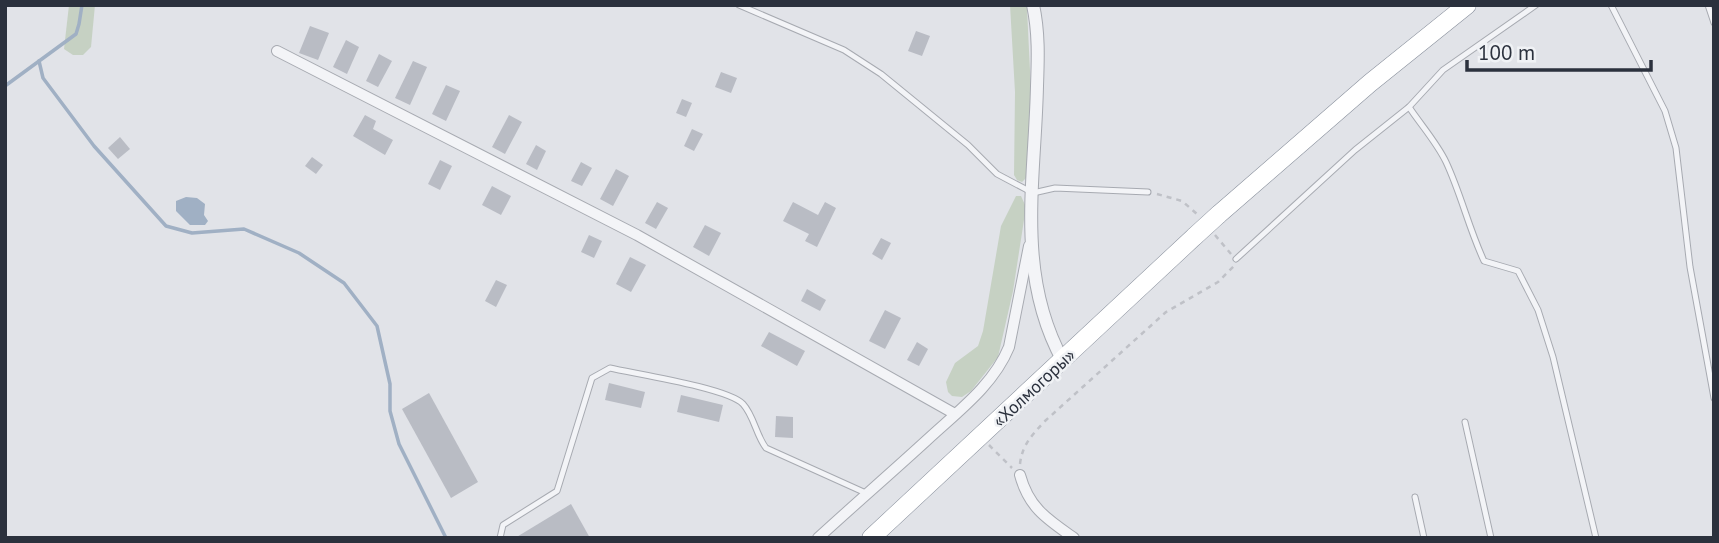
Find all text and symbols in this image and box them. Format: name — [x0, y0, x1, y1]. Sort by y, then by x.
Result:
scale bar — [1467, 28, 1651, 72]
text: 100 m — [1478, 39, 1535, 66]
street label: «Холмогоры» — [987, 343, 1080, 432]

